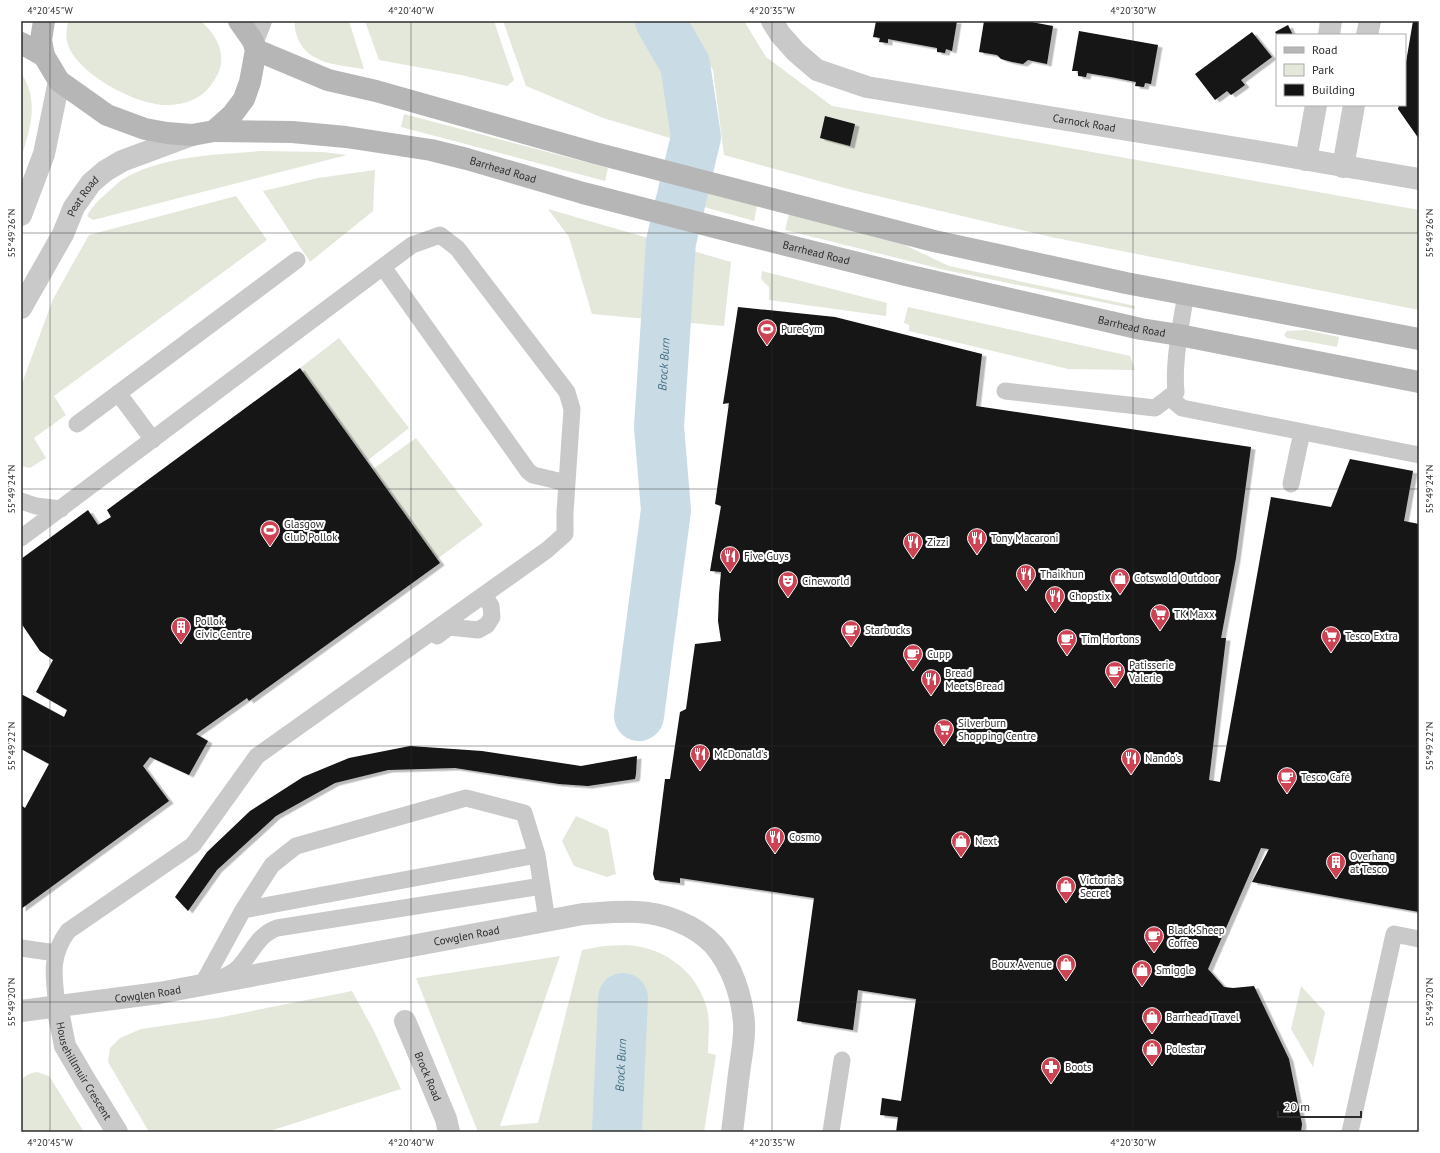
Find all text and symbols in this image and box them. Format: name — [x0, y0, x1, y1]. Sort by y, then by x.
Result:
text: 4°20'45"W — [27, 4, 74, 17]
text: 4°20'40"W — [388, 4, 435, 17]
text: 4°20'35"W — [749, 4, 796, 17]
text: 4°20'30"W — [1110, 4, 1157, 17]
legend — [1276, 34, 1406, 106]
text: Road — [1312, 42, 1337, 57]
text: Park — [1312, 62, 1334, 77]
text: Building — [1312, 82, 1355, 97]
street label: Carnock Road — [1052, 111, 1117, 135]
street label: Barrhead Road — [468, 153, 538, 186]
street label: Peat Road — [64, 173, 102, 219]
text: 55°49'26"N — [5, 208, 18, 258]
text: 55°49'26"N — [1423, 208, 1436, 258]
street label: Barrhead Road — [781, 237, 851, 268]
street label: Barrhead Road — [1097, 312, 1167, 340]
sports icon: PureGym — [756, 318, 778, 346]
place label: PureGym — [781, 322, 823, 336]
water label: Brock Burn — [654, 337, 672, 391]
text: 55°49'24"N — [5, 464, 18, 514]
text: 55°49'24"N — [1423, 464, 1436, 514]
place label: Glasgow Club Pollok — [284, 517, 338, 544]
sports icon: Glasgow Club Pollok — [259, 519, 281, 547]
restaurant icon: Tony Macaroni — [966, 527, 988, 555]
restaurant icon: Zizzi — [902, 531, 924, 559]
place label: Tony Macaroni — [991, 531, 1059, 545]
place label: Zizzi — [927, 535, 949, 549]
restaurant icon: Five Guys — [719, 545, 741, 573]
place label: Five Guys — [744, 549, 789, 563]
restaurant icon: Thaikhun — [1015, 563, 1037, 591]
place label: Thaikhun — [1040, 567, 1084, 581]
shop icon: Cotswold Outdoor — [1109, 567, 1131, 595]
theatre icon: Cineworld — [777, 570, 799, 598]
place label: Cotswold Outdoor — [1134, 571, 1219, 585]
place label: Cineworld — [802, 574, 850, 588]
restaurant icon: Chopstix — [1044, 585, 1066, 613]
place label: Chopstix — [1069, 589, 1110, 603]
supermarket icon: TK Maxx — [1149, 603, 1171, 631]
place label: TK Maxx — [1174, 607, 1215, 621]
place label: Pollok Civic Centre — [195, 614, 251, 641]
building icon: Pollok Civic Centre — [170, 616, 192, 644]
cafe icon: Starbucks — [840, 619, 862, 647]
place label: Starbucks — [865, 623, 911, 637]
supermarket icon: Tesco Extra — [1320, 625, 1342, 653]
cafe icon: Tim Hortons — [1056, 628, 1078, 656]
place label: Tesco Extra — [1345, 629, 1398, 643]
place label: Tim Hortons — [1081, 632, 1140, 646]
cafe icon: Cupp — [902, 643, 924, 671]
place label: Cupp — [927, 647, 951, 661]
place label: Patisserie Valerie — [1128, 658, 1174, 685]
cafe icon: Patisserie Valerie — [1104, 660, 1126, 688]
place label: Bread Meets Bread — [945, 666, 1003, 693]
restaurant icon: Bread Meets Bread — [920, 668, 942, 696]
place label: Silverburn Shopping Centre — [958, 716, 1036, 743]
supermarket icon: Silverburn Shopping Centre — [933, 718, 955, 746]
text: 55°49'22"N — [5, 721, 18, 771]
text: 55°49'22"N — [1423, 721, 1436, 771]
restaurant icon: McDonald's — [689, 743, 711, 771]
place label: McDonald's — [714, 747, 768, 761]
restaurant icon: Nando's — [1120, 747, 1142, 775]
place label: Nando's — [1145, 751, 1182, 765]
cafe icon: Tesco Café — [1276, 766, 1298, 794]
place label: Tesco Café — [1301, 770, 1350, 784]
restaurant icon: Cosmo — [764, 826, 786, 854]
place label: Cosmo — [789, 830, 820, 844]
shop icon: Next — [950, 830, 972, 858]
place label: Next — [975, 834, 997, 848]
place label: Overhang at Tesco — [1350, 849, 1395, 876]
building icon: Overhang at Tesco — [1325, 851, 1347, 879]
place label: Victoria's Secret — [1079, 873, 1122, 900]
shop icon: Victoria's Secret — [1055, 875, 1077, 903]
street label: Cowglen Road — [432, 923, 501, 949]
place label: Black Sheep Coffee — [1168, 923, 1225, 950]
cafe icon: Black Sheep Coffee — [1143, 925, 1165, 953]
shop icon: Boux Avenue — [1055, 953, 1077, 981]
place label: Boux Avenue — [991, 957, 1052, 971]
shop icon: Smiggle — [1131, 959, 1153, 987]
place label: Smiggle — [1156, 963, 1195, 977]
text: 55°49'20"N — [5, 977, 18, 1027]
text: 55°49'20"N — [1423, 977, 1436, 1027]
street label: Cowglen Road — [114, 982, 182, 1006]
shop icon: Barrhead Travel — [1141, 1006, 1163, 1034]
place label: Barrhead Travel — [1166, 1010, 1240, 1024]
street label: Househillmuir Crescent — [53, 1021, 115, 1123]
water label: Brock Burn — [611, 1038, 629, 1092]
shop icon: Polestar — [1141, 1038, 1163, 1066]
place label: Polestar — [1166, 1042, 1204, 1056]
street label: Brock Road — [412, 1050, 445, 1103]
pharmacy icon: Boots — [1040, 1056, 1062, 1084]
place label: Boots — [1065, 1060, 1092, 1074]
scale bar — [1278, 1093, 1361, 1119]
text: 20 m — [1284, 1099, 1310, 1114]
text: 4°20'45"W — [27, 1136, 74, 1149]
text: 4°20'40"W — [388, 1136, 435, 1149]
text: 4°20'35"W — [749, 1136, 796, 1149]
text: 4°20'30"W — [1110, 1136, 1157, 1149]

